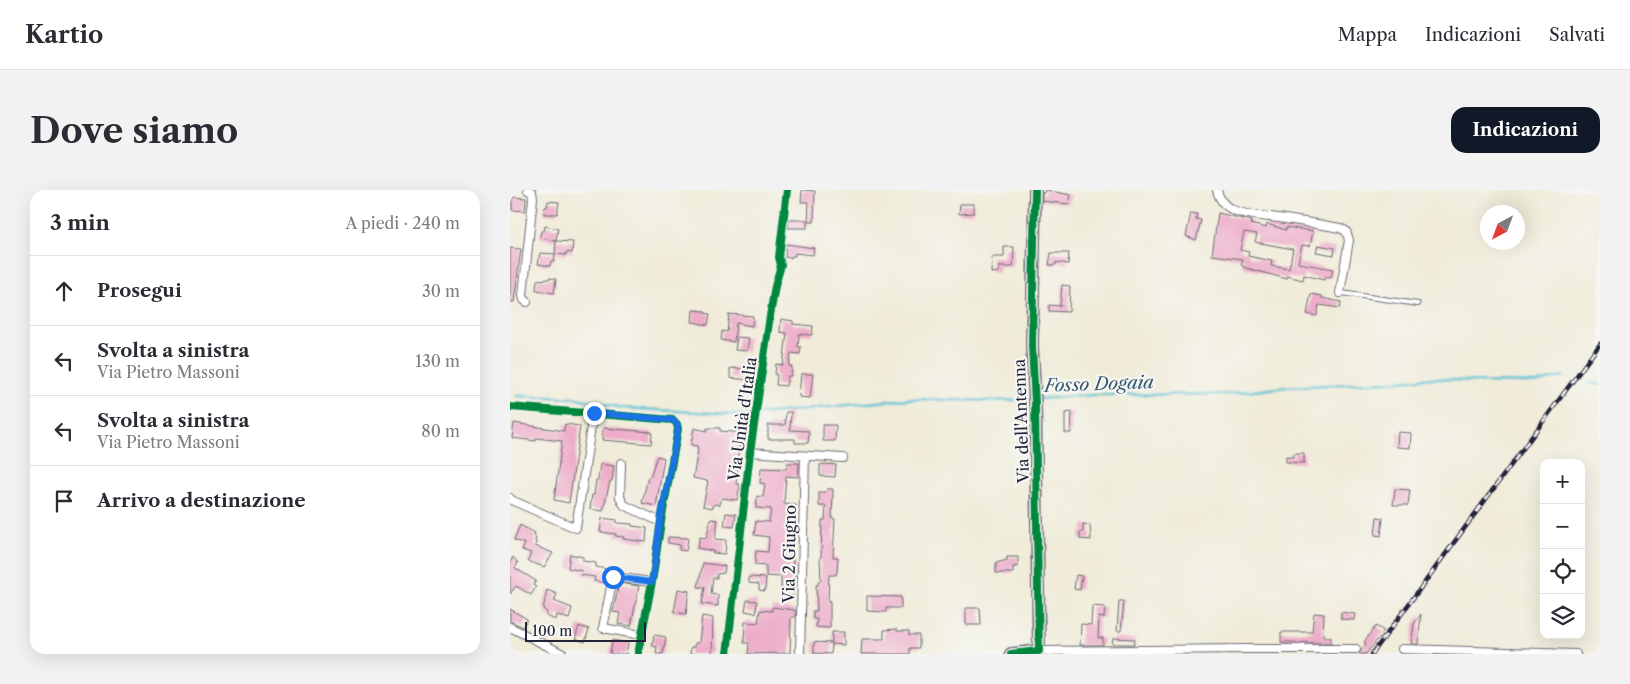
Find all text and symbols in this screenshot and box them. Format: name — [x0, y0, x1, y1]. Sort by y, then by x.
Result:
text: Kartio — [25, 20, 103, 49]
text: Mappa — [1338, 24, 1397, 46]
text: Indicazioni — [1425, 24, 1521, 46]
text: Salvati — [1549, 24, 1605, 46]
button: Indicazioni — [1451, 107, 1600, 153]
text: Dove siamo — [30, 109, 238, 152]
north arrow — [1480, 205, 1525, 250]
text: 3 min — [50, 210, 110, 235]
text: A piedi · 240 m — [345, 213, 460, 233]
icon: ahead — [50, 277, 78, 305]
text: Prosegui — [97, 279, 182, 302]
text: 30 m — [422, 281, 460, 301]
text: Svolta a sinistra — [97, 339, 250, 362]
icon: left — [50, 347, 78, 375]
text: 130 m — [415, 351, 460, 371]
street label: Via Unità d'Italia — [723, 355, 761, 483]
street label: Via dell'Antenna — [1009, 358, 1033, 485]
text: Via Pietro Massoni — [97, 362, 240, 382]
water label: Fosso Dogaia — [1042, 371, 1154, 397]
route end — [583, 402, 606, 425]
text: Svolta a sinistra — [97, 409, 250, 432]
icon: left — [50, 417, 78, 445]
text: 80 m — [421, 421, 460, 441]
text: Via Pietro Massoni — [97, 432, 240, 452]
map controls — [1540, 459, 1585, 639]
button: + — [1540, 459, 1585, 504]
icon: arrive — [50, 487, 78, 515]
text: Arrivo a destinazione — [97, 489, 306, 512]
button: − — [1540, 504, 1585, 549]
street label: Via 2 Giugno — [778, 505, 800, 604]
button: locate — [1540, 549, 1585, 594]
route start — [602, 566, 625, 589]
button: layers — [1540, 594, 1585, 639]
scale bar — [525, 619, 646, 642]
text: 100 m — [532, 622, 572, 640]

